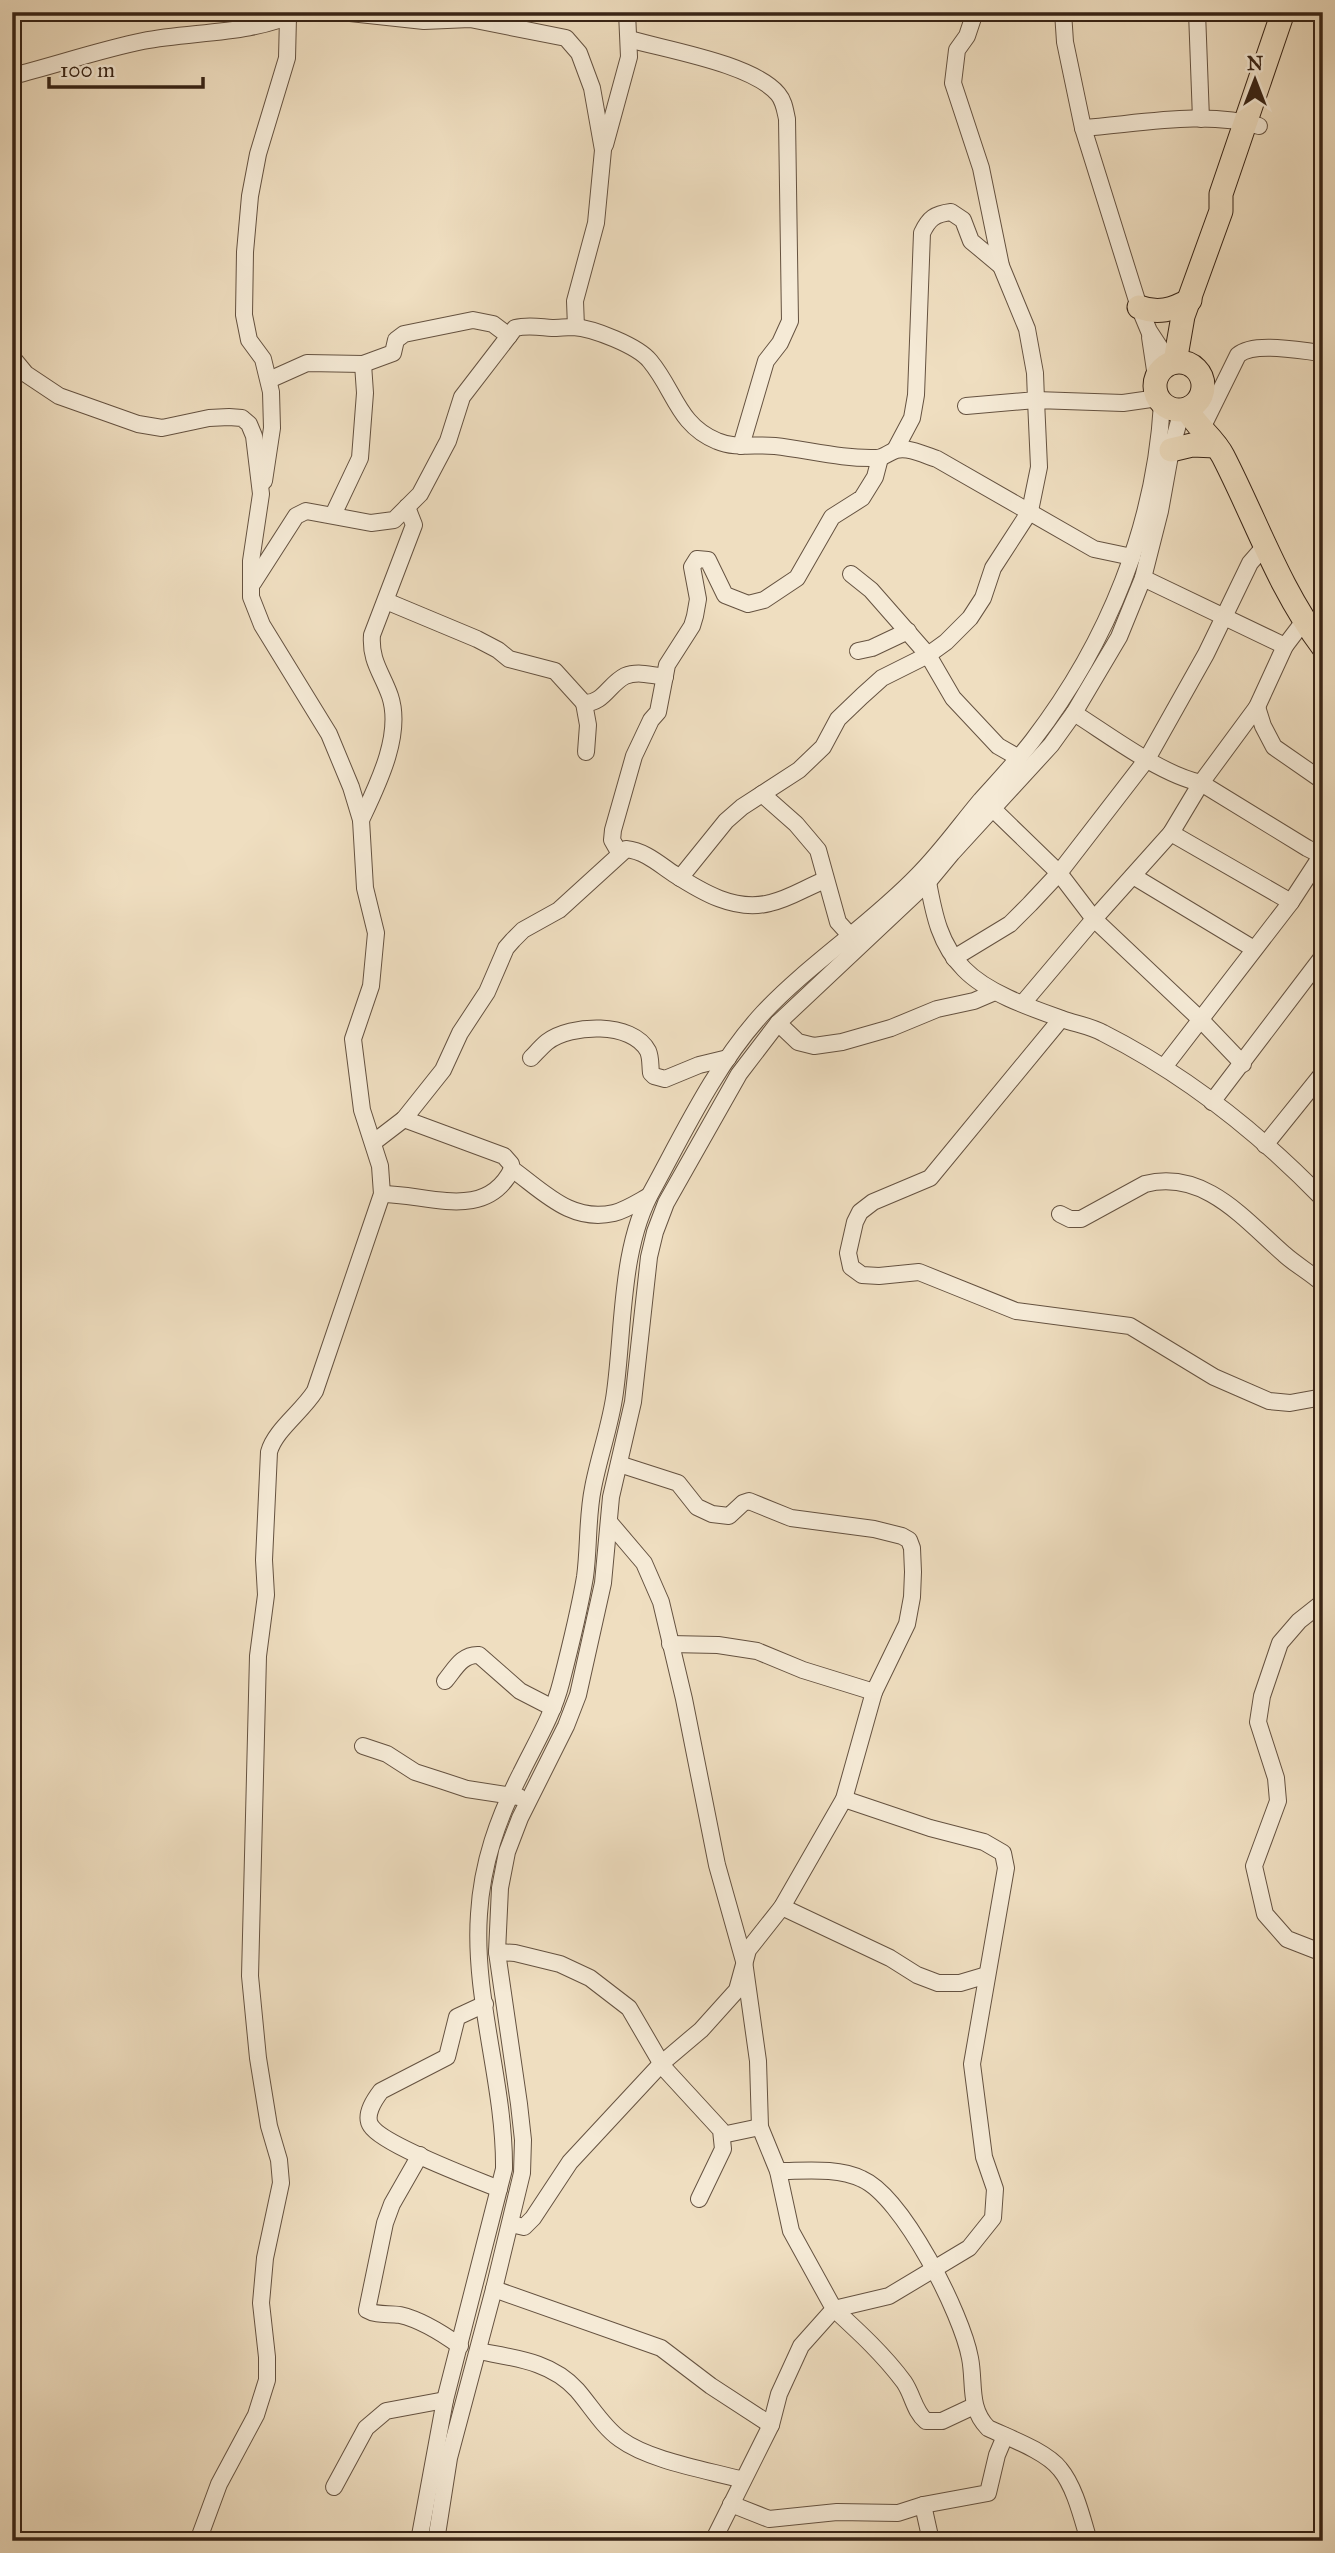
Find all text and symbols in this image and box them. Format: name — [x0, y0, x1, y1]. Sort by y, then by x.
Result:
scale bar — [49, 46, 203, 90]
north arrow — [1220, 46, 1290, 116]
text: N — [1247, 52, 1263, 75]
text: 100 m — [60, 57, 115, 83]

